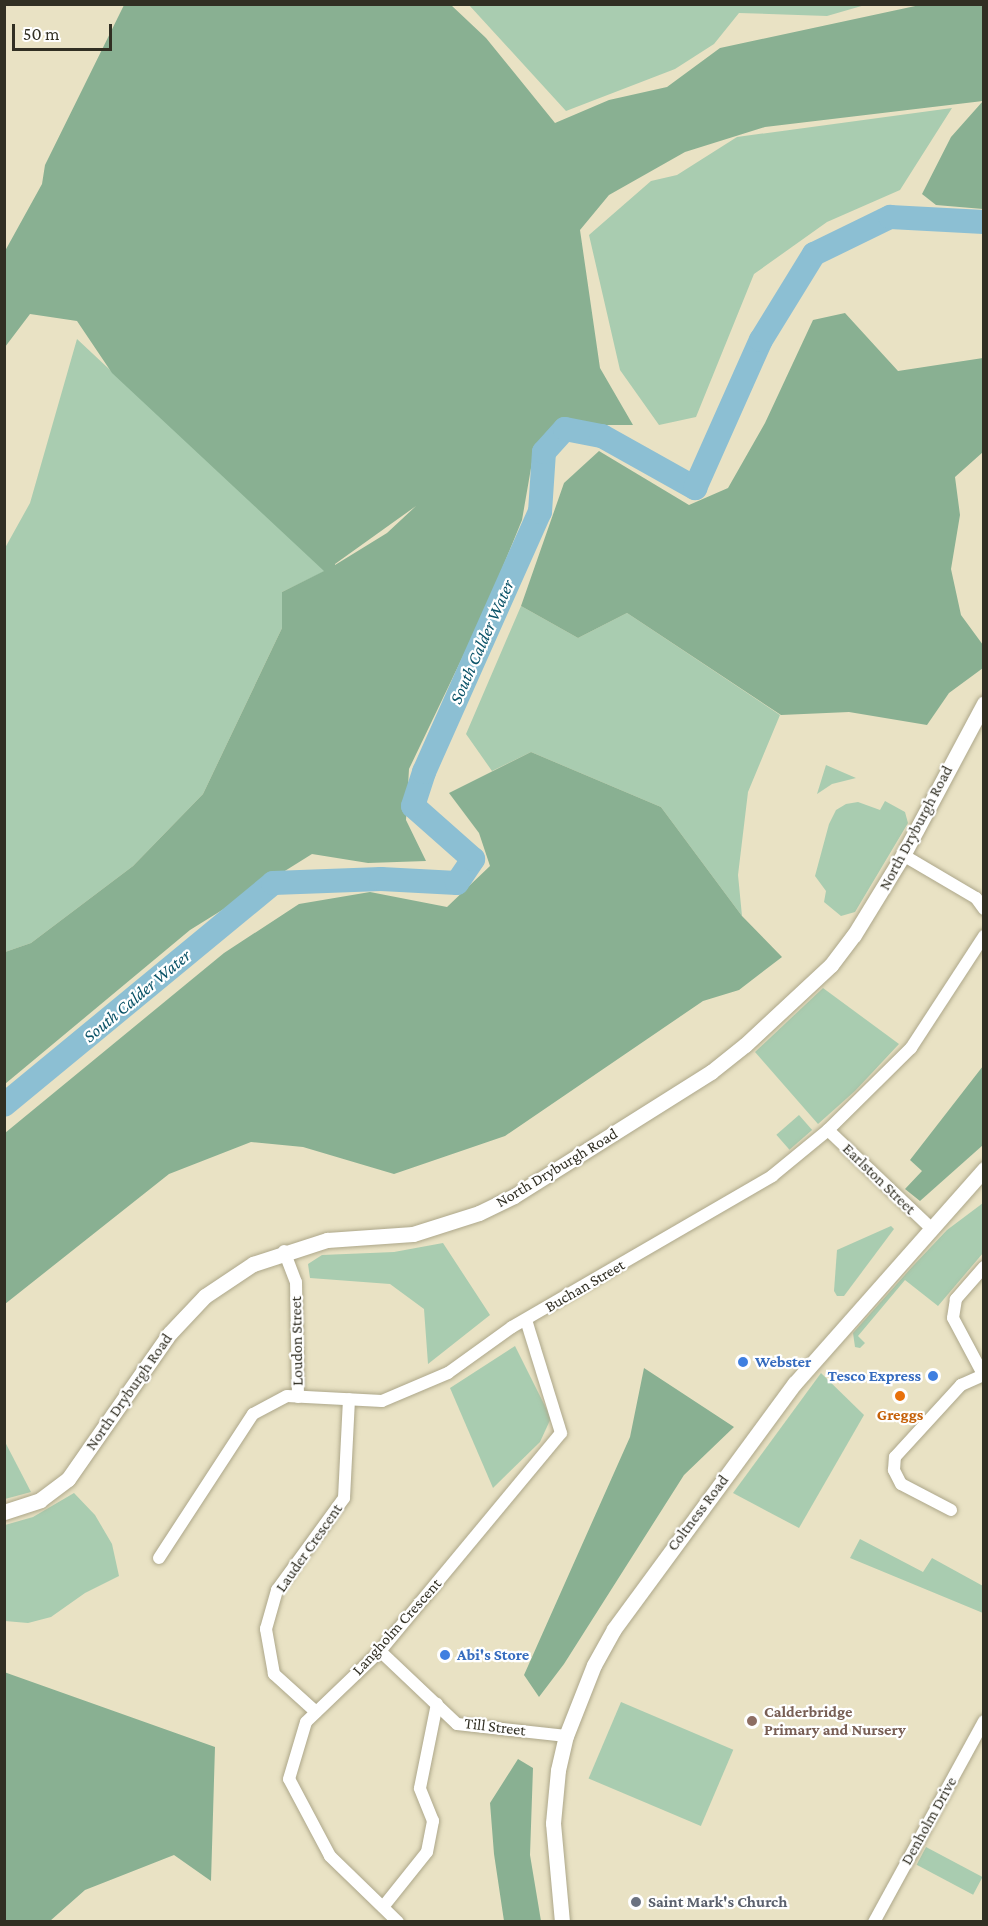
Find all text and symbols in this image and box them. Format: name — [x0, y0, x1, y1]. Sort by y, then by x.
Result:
scale bar — [15, 12, 116, 50]
text: 50 m — [23, 24, 60, 44]
water label: South Calder Water — [445, 577, 519, 707]
street label: North Dryburgh Road — [875, 762, 957, 894]
water label: South Calder Water — [79, 945, 195, 1047]
street label: North Dryburgh Road — [493, 1124, 621, 1212]
street label: Earlston Street — [838, 1139, 920, 1219]
street label: Buchan Street — [542, 1255, 628, 1317]
street label: Loudon Street — [287, 1296, 307, 1386]
street label: North Dryburgh Road — [81, 1330, 177, 1454]
place label: Webster — [755, 1352, 811, 1372]
marker: Webster — [736, 1355, 750, 1369]
place label: Tesco Express — [827, 1366, 921, 1386]
marker: Tesco Express — [926, 1369, 940, 1383]
marker: Greggs — [893, 1389, 907, 1403]
place label: Greggs — [877, 1405, 923, 1425]
street label: Coltness Road — [663, 1471, 733, 1555]
street label: Lauder Crescent — [271, 1500, 347, 1596]
street label: Langholm Crescent — [348, 1575, 446, 1679]
place label: Abi's Store — [457, 1645, 529, 1665]
marker: Abi's Store — [438, 1648, 452, 1662]
place label: Calderbridge Primary and Nursery — [764, 1702, 906, 1740]
street label: Till Street — [463, 1714, 527, 1740]
marker: Calderbridge Primary and Nursery — [745, 1714, 759, 1728]
street label: Denholm Drive — [897, 1774, 961, 1868]
place label: Saint Mark's Church — [648, 1892, 787, 1912]
marker: Saint Mark's Church — [629, 1895, 643, 1909]

